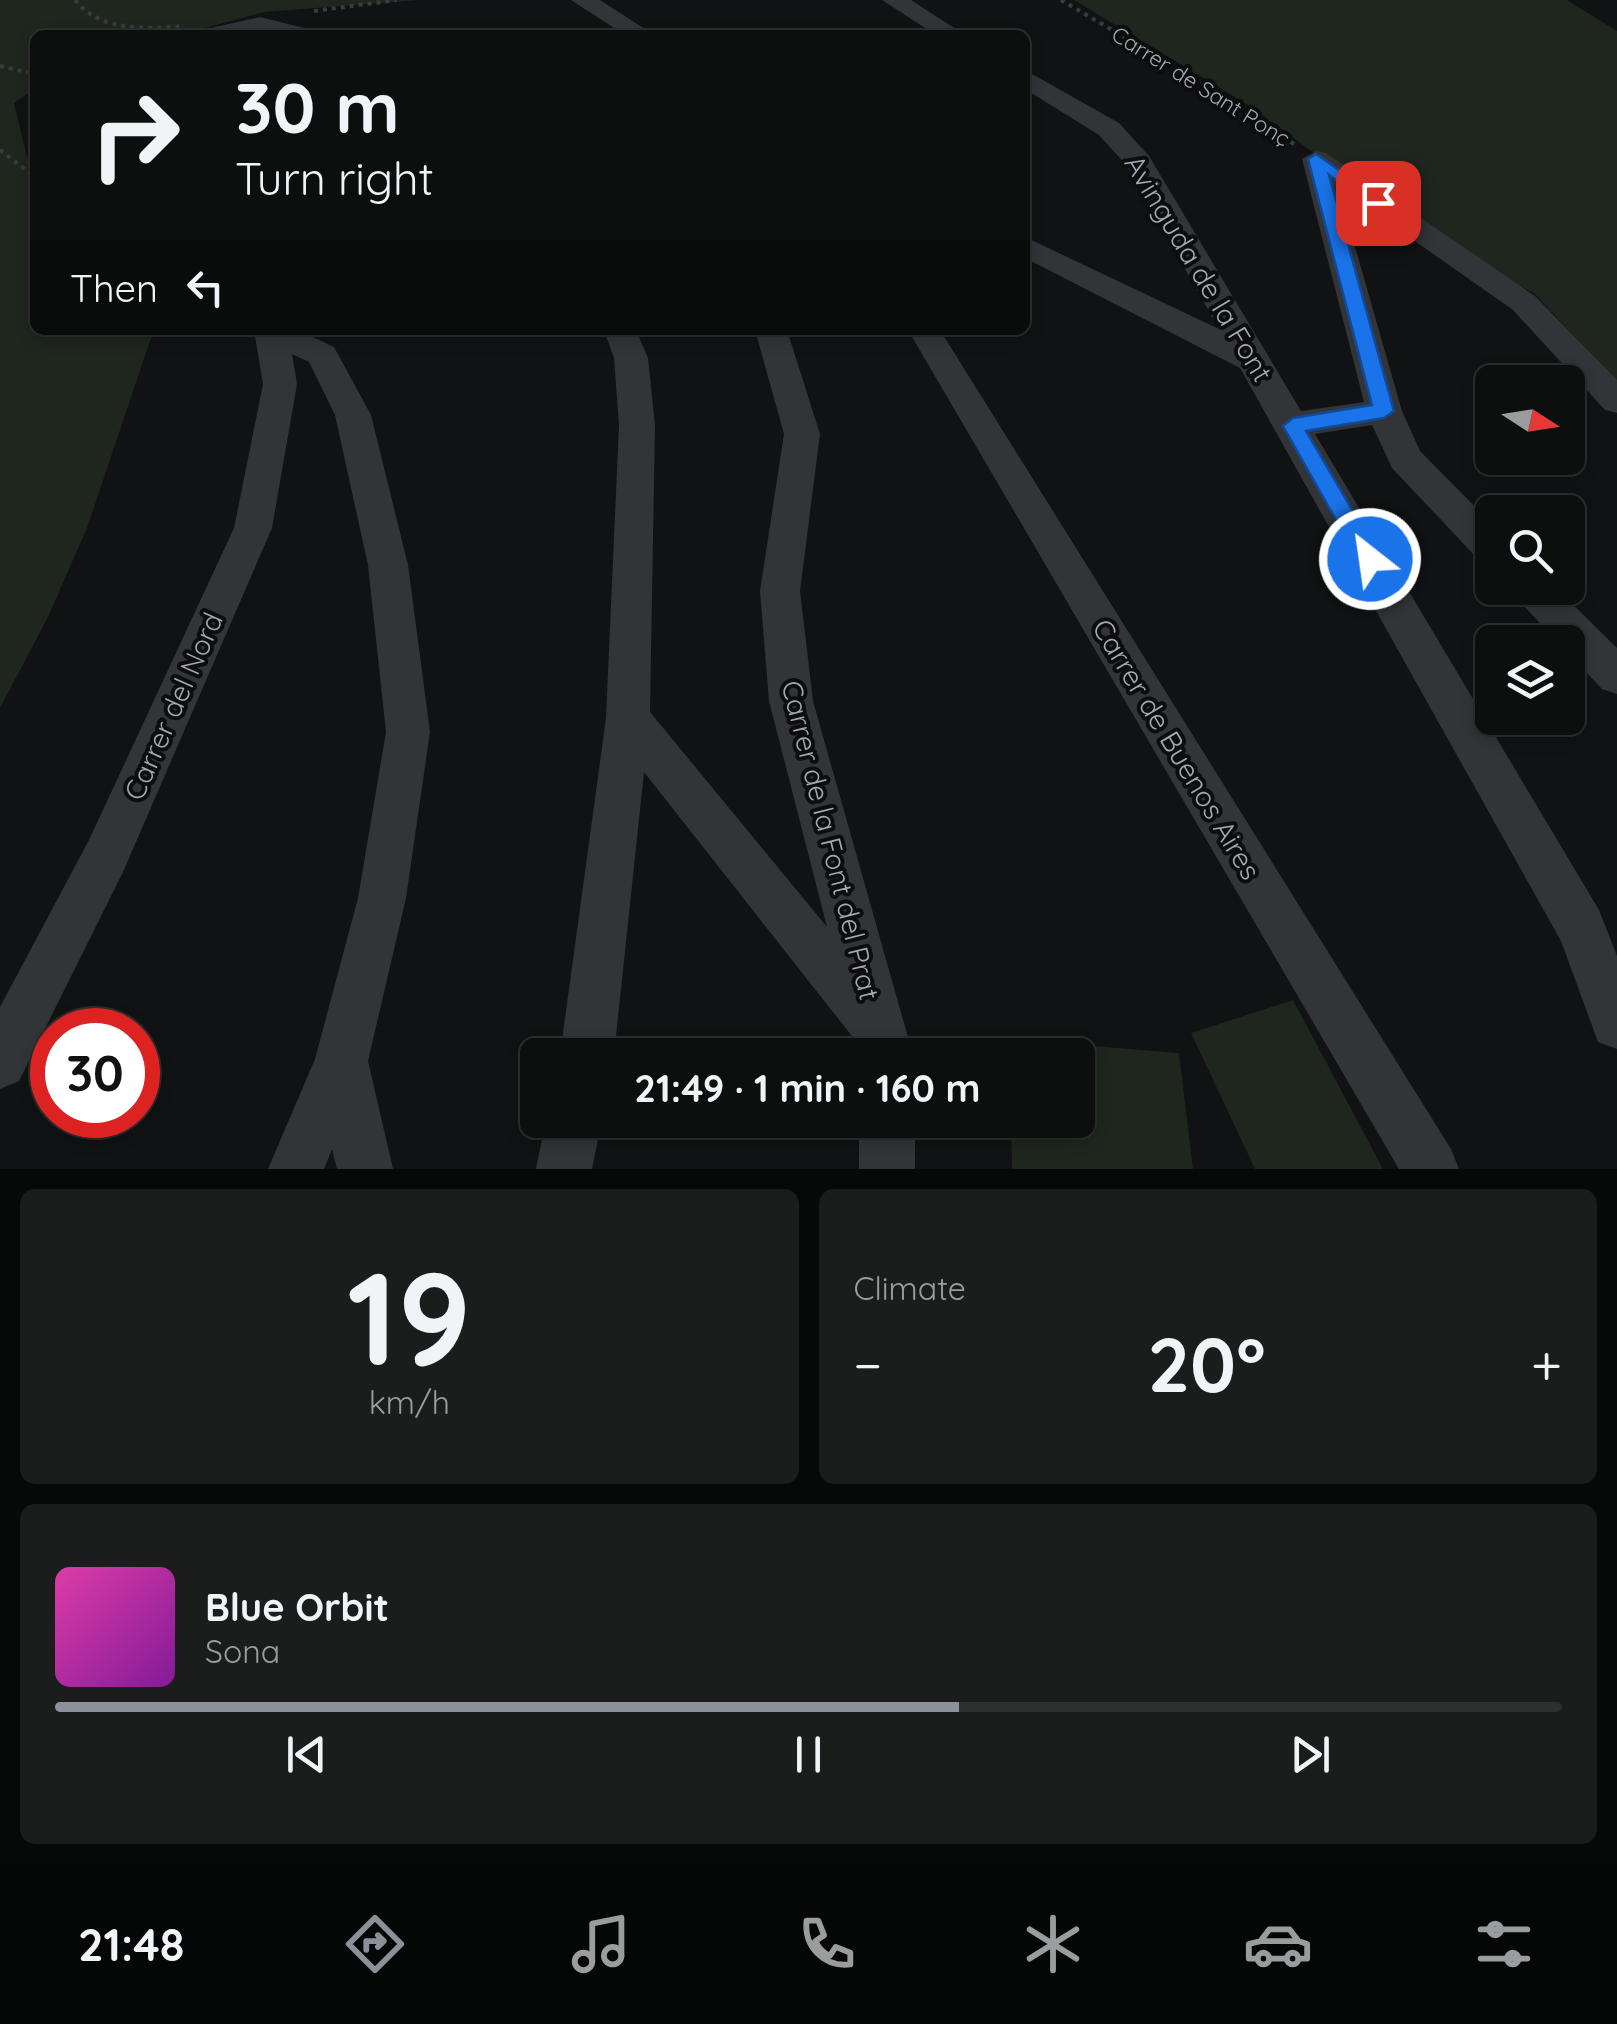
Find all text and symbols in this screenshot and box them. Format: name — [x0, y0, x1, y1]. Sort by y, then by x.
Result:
street label: Carrer de Sant Ponç — [1107, 20, 1295, 152]
text: 30 m — [235, 63, 400, 151]
icon: right — [70, 70, 200, 200]
street label: Avinguda de la Font — [1117, 148, 1281, 388]
text: Turn right — [235, 150, 434, 206]
pin — [1336, 161, 1421, 246]
icon: arrive — [1351, 176, 1406, 231]
icon: left — [178, 260, 233, 315]
text: Then — [70, 264, 158, 312]
north arrow — [1475, 365, 1585, 475]
map controls — [1475, 365, 1585, 735]
button: search — [1475, 495, 1585, 605]
position arrow — [1318, 507, 1422, 611]
street label: Carrer del Nord — [116, 607, 230, 805]
street label: Carrer de Buenos Aires — [1085, 612, 1269, 886]
button: layers — [1475, 625, 1585, 735]
street label: Carrer de la Font del Prat — [774, 677, 888, 1003]
speed limit sign: 30 — [30, 1008, 160, 1138]
text: 21:49 · 1 min · 160 m — [634, 1064, 981, 1112]
text: 19 — [347, 1235, 471, 1398]
text: Climate — [854, 1268, 966, 1308]
text: 20° — [1147, 1317, 1266, 1411]
text: − — [854, 1330, 882, 1399]
text: + — [1531, 1330, 1562, 1399]
text: km/h — [369, 1382, 450, 1422]
text: Blue Orbit — [205, 1583, 389, 1631]
text: Sona — [205, 1631, 280, 1671]
icon: previous — [279, 1727, 334, 1782]
icon: pause — [781, 1727, 836, 1782]
icon: next — [1283, 1727, 1338, 1782]
icon: directions — [340, 1909, 410, 1979]
icon: music — [566, 1909, 636, 1979]
icon: phone — [792, 1909, 862, 1979]
icon: climate — [1018, 1909, 1088, 1979]
icon: car — [1243, 1909, 1313, 1979]
icon: filters — [1469, 1909, 1539, 1979]
text: 21:48 — [78, 1916, 184, 1972]

